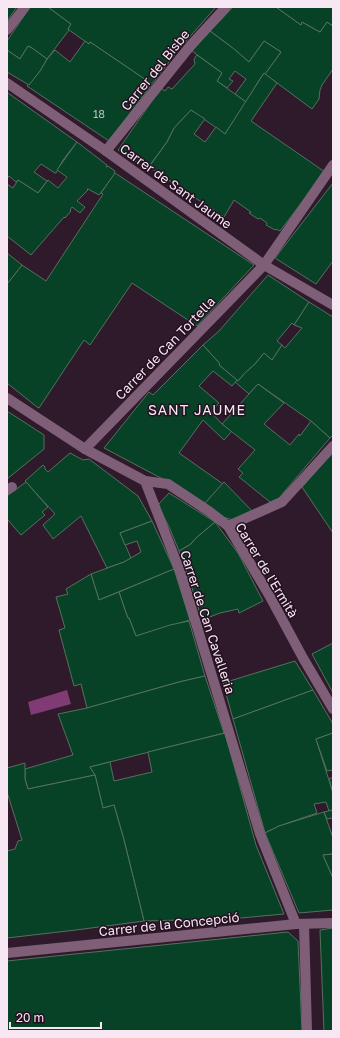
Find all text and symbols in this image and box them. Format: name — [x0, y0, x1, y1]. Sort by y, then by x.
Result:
street label: Carrer del Bisbe — [117, 26, 193, 114]
house number: 18 — [93, 107, 105, 120]
street label: Carrer de Sant Jaume — [117, 140, 235, 232]
street label: Carrer de Can Tortella — [112, 293, 218, 403]
district label: SANT JAUME — [148, 401, 246, 418]
street label: Carrer de l'Ermità — [232, 520, 302, 620]
street label: Carrer de Can Cavalleria — [177, 548, 239, 696]
street label: Carrer de la Concepció — [98, 909, 240, 939]
scale bar — [10, 1004, 101, 1030]
text: 20 m — [16, 1010, 44, 1025]

